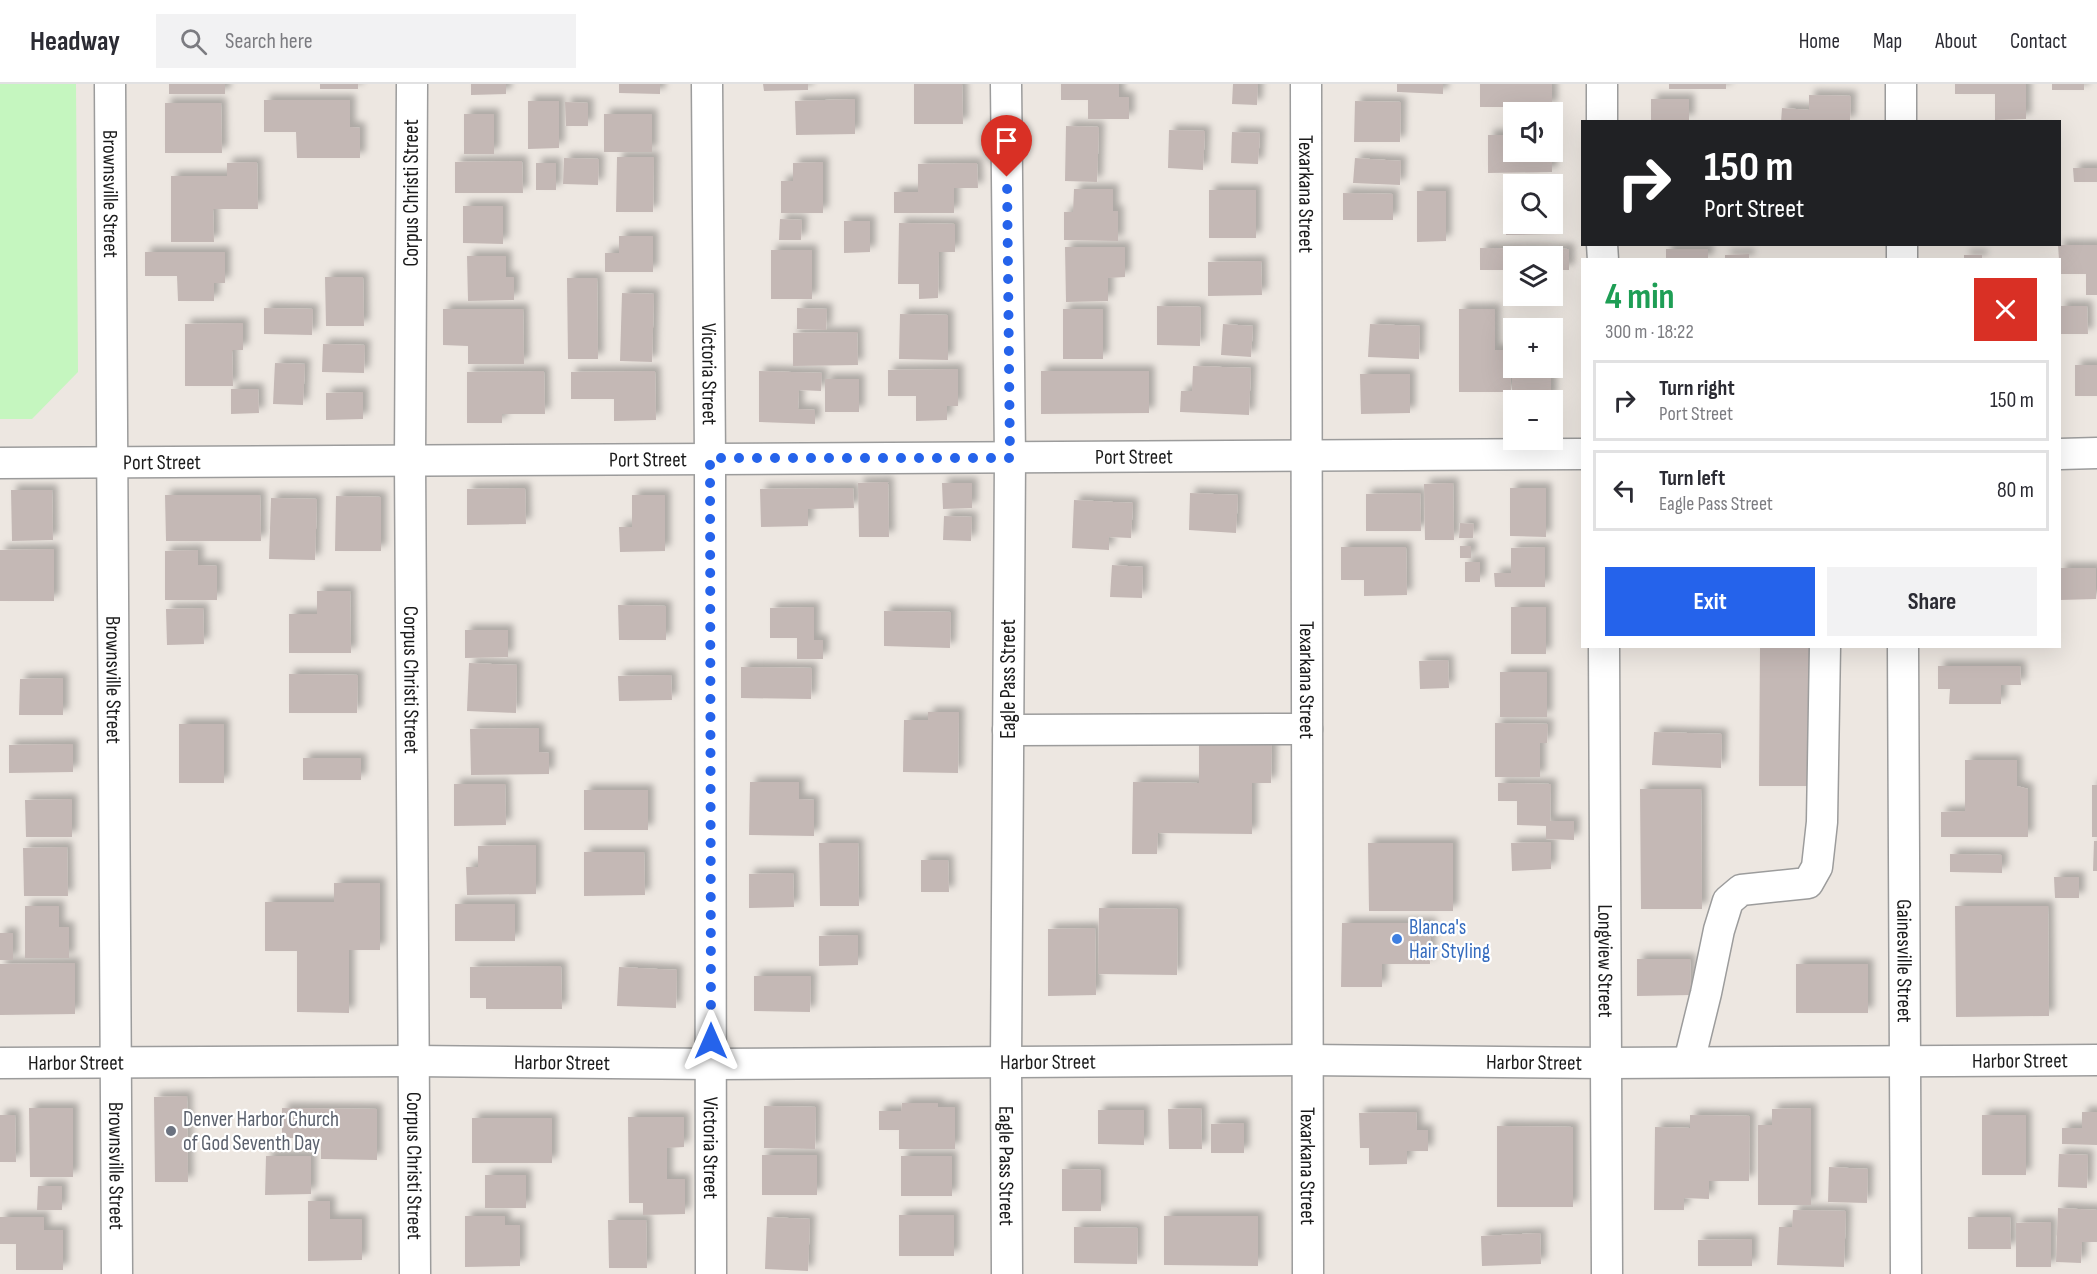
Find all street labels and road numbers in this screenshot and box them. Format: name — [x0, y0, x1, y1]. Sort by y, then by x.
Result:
street label: Corpus Christi Street — [399, 119, 424, 267]
street label: Brownsville Street — [97, 130, 123, 258]
street label: Texarkana Street — [1293, 135, 1318, 253]
street label: Victoria Street — [696, 323, 722, 425]
street label: Port Street — [1095, 444, 1173, 470]
street label: Port Street — [609, 447, 687, 473]
street label: Port Street — [123, 450, 201, 475]
street label: Corpus Christi Street — [398, 606, 424, 754]
street label: Brownsville Street — [100, 616, 126, 744]
street label: Eagle Pass Street — [996, 619, 1021, 739]
street label: Texarkana Street — [1294, 621, 1319, 739]
street label: Gainesville Street — [1891, 899, 1917, 1023]
street label: Longview Street — [1592, 904, 1618, 1018]
street label: Harbor Street — [1972, 1048, 2068, 1074]
street label: Harbor Street — [1000, 1049, 1096, 1075]
street label: Harbor Street — [28, 1050, 124, 1076]
street label: Harbor Street — [514, 1050, 610, 1076]
street label: Harbor Street — [1486, 1050, 1582, 1076]
street label: Corpus Christi Street — [401, 1092, 427, 1240]
street label: Victoria Street — [698, 1097, 723, 1199]
street label: Brownsville Street — [103, 1102, 129, 1230]
street label: Eagle Pass Street — [993, 1106, 1019, 1226]
street label: Texarkana Street — [1295, 1107, 1320, 1225]

